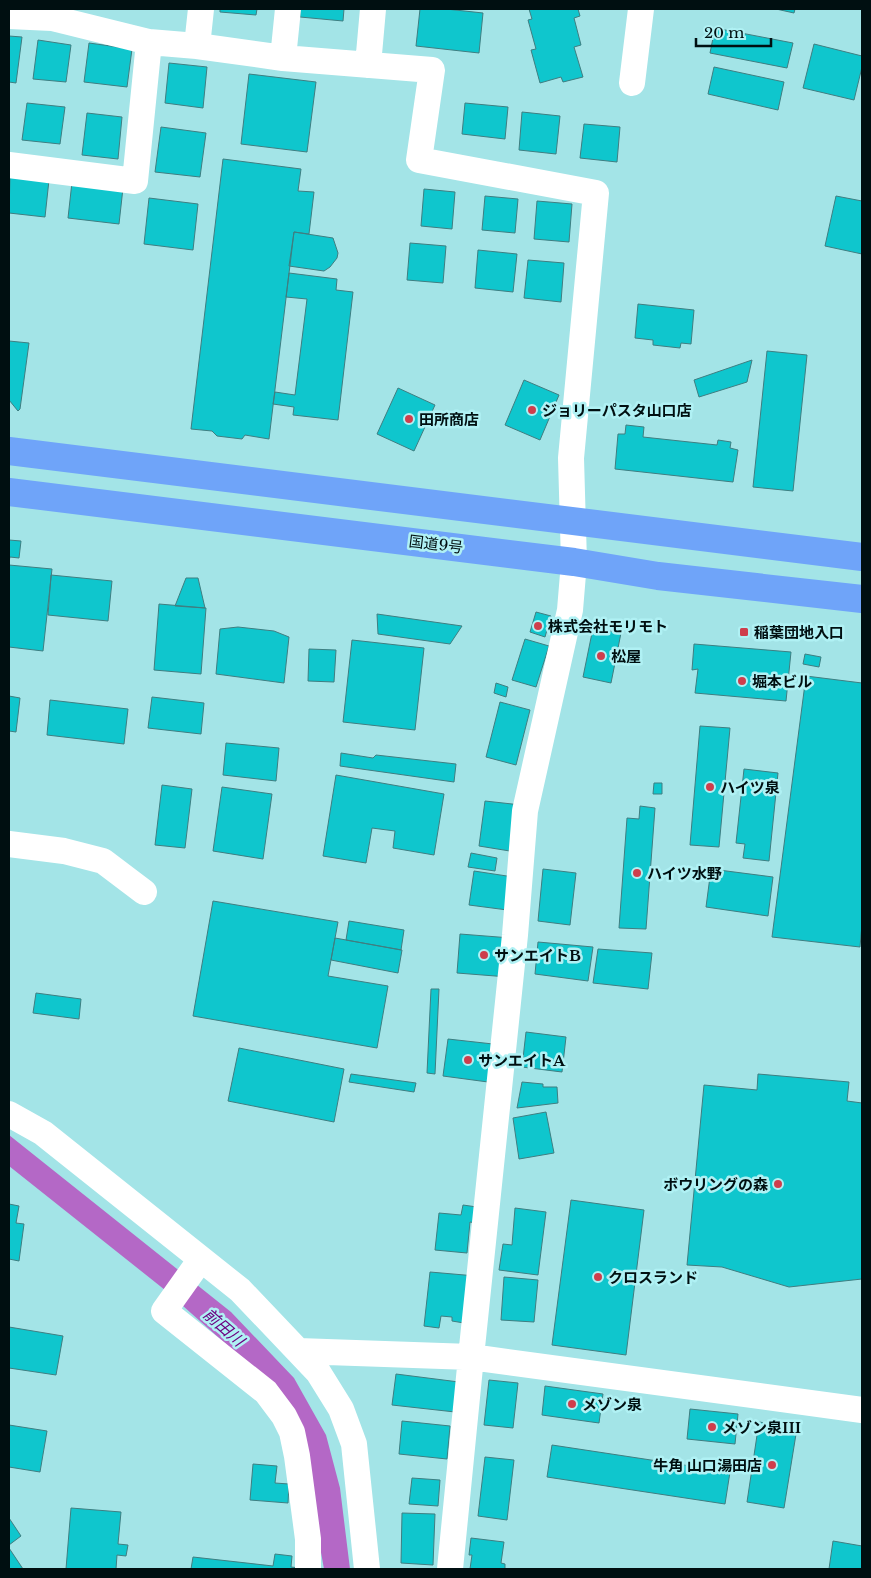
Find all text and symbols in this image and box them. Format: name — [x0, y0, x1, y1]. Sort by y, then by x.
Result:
scale bar — [696, 15, 771, 47]
text: 20 m — [704, 23, 744, 42]
place label: ジョリーパスタ山口店 — [542, 401, 692, 420]
marker: ジョリーパスタ山口店 — [526, 404, 538, 416]
place label: 田所商店 — [419, 410, 479, 429]
marker: 田所商店 — [403, 413, 415, 425]
street label: 国道9号 — [408, 531, 464, 557]
place label: 株式会社モリモト — [548, 617, 668, 636]
marker: 株式会社モリモト — [532, 620, 544, 632]
place label: 稲葉団地入口 — [754, 623, 844, 642]
marker: 稲葉団地入口 — [738, 626, 750, 638]
place label: 松屋 — [611, 647, 641, 666]
marker: 松屋 — [595, 650, 607, 662]
place label: 堀本ビル — [752, 672, 812, 691]
marker: 堀本ビル — [736, 675, 748, 687]
place label: ハイツ泉 — [720, 778, 780, 797]
marker: ハイツ泉 — [704, 781, 716, 793]
place label: ハイツ水野 — [647, 864, 722, 883]
marker: ハイツ水野 — [631, 867, 643, 879]
place label: サンエイトB — [494, 946, 581, 965]
marker: サンエイトB — [478, 949, 490, 961]
place label: サンエイトA — [478, 1051, 566, 1070]
marker: サンエイトA — [462, 1054, 474, 1066]
place label: ボウリングの森 — [663, 1175, 768, 1194]
marker: ボウリングの森 — [772, 1178, 784, 1190]
place label: クロスランド — [608, 1268, 698, 1287]
marker: クロスランド — [592, 1271, 604, 1283]
water label: 前田川 — [199, 1304, 250, 1352]
place label: メゾン泉 — [582, 1395, 642, 1414]
marker: メゾン泉 — [566, 1398, 578, 1410]
place label: メゾン泉III — [722, 1418, 801, 1437]
marker: メゾン泉III — [706, 1421, 718, 1433]
place label: 牛角 山口湯田店 — [653, 1456, 762, 1475]
marker: 牛角 山口湯田店 — [766, 1459, 778, 1471]

